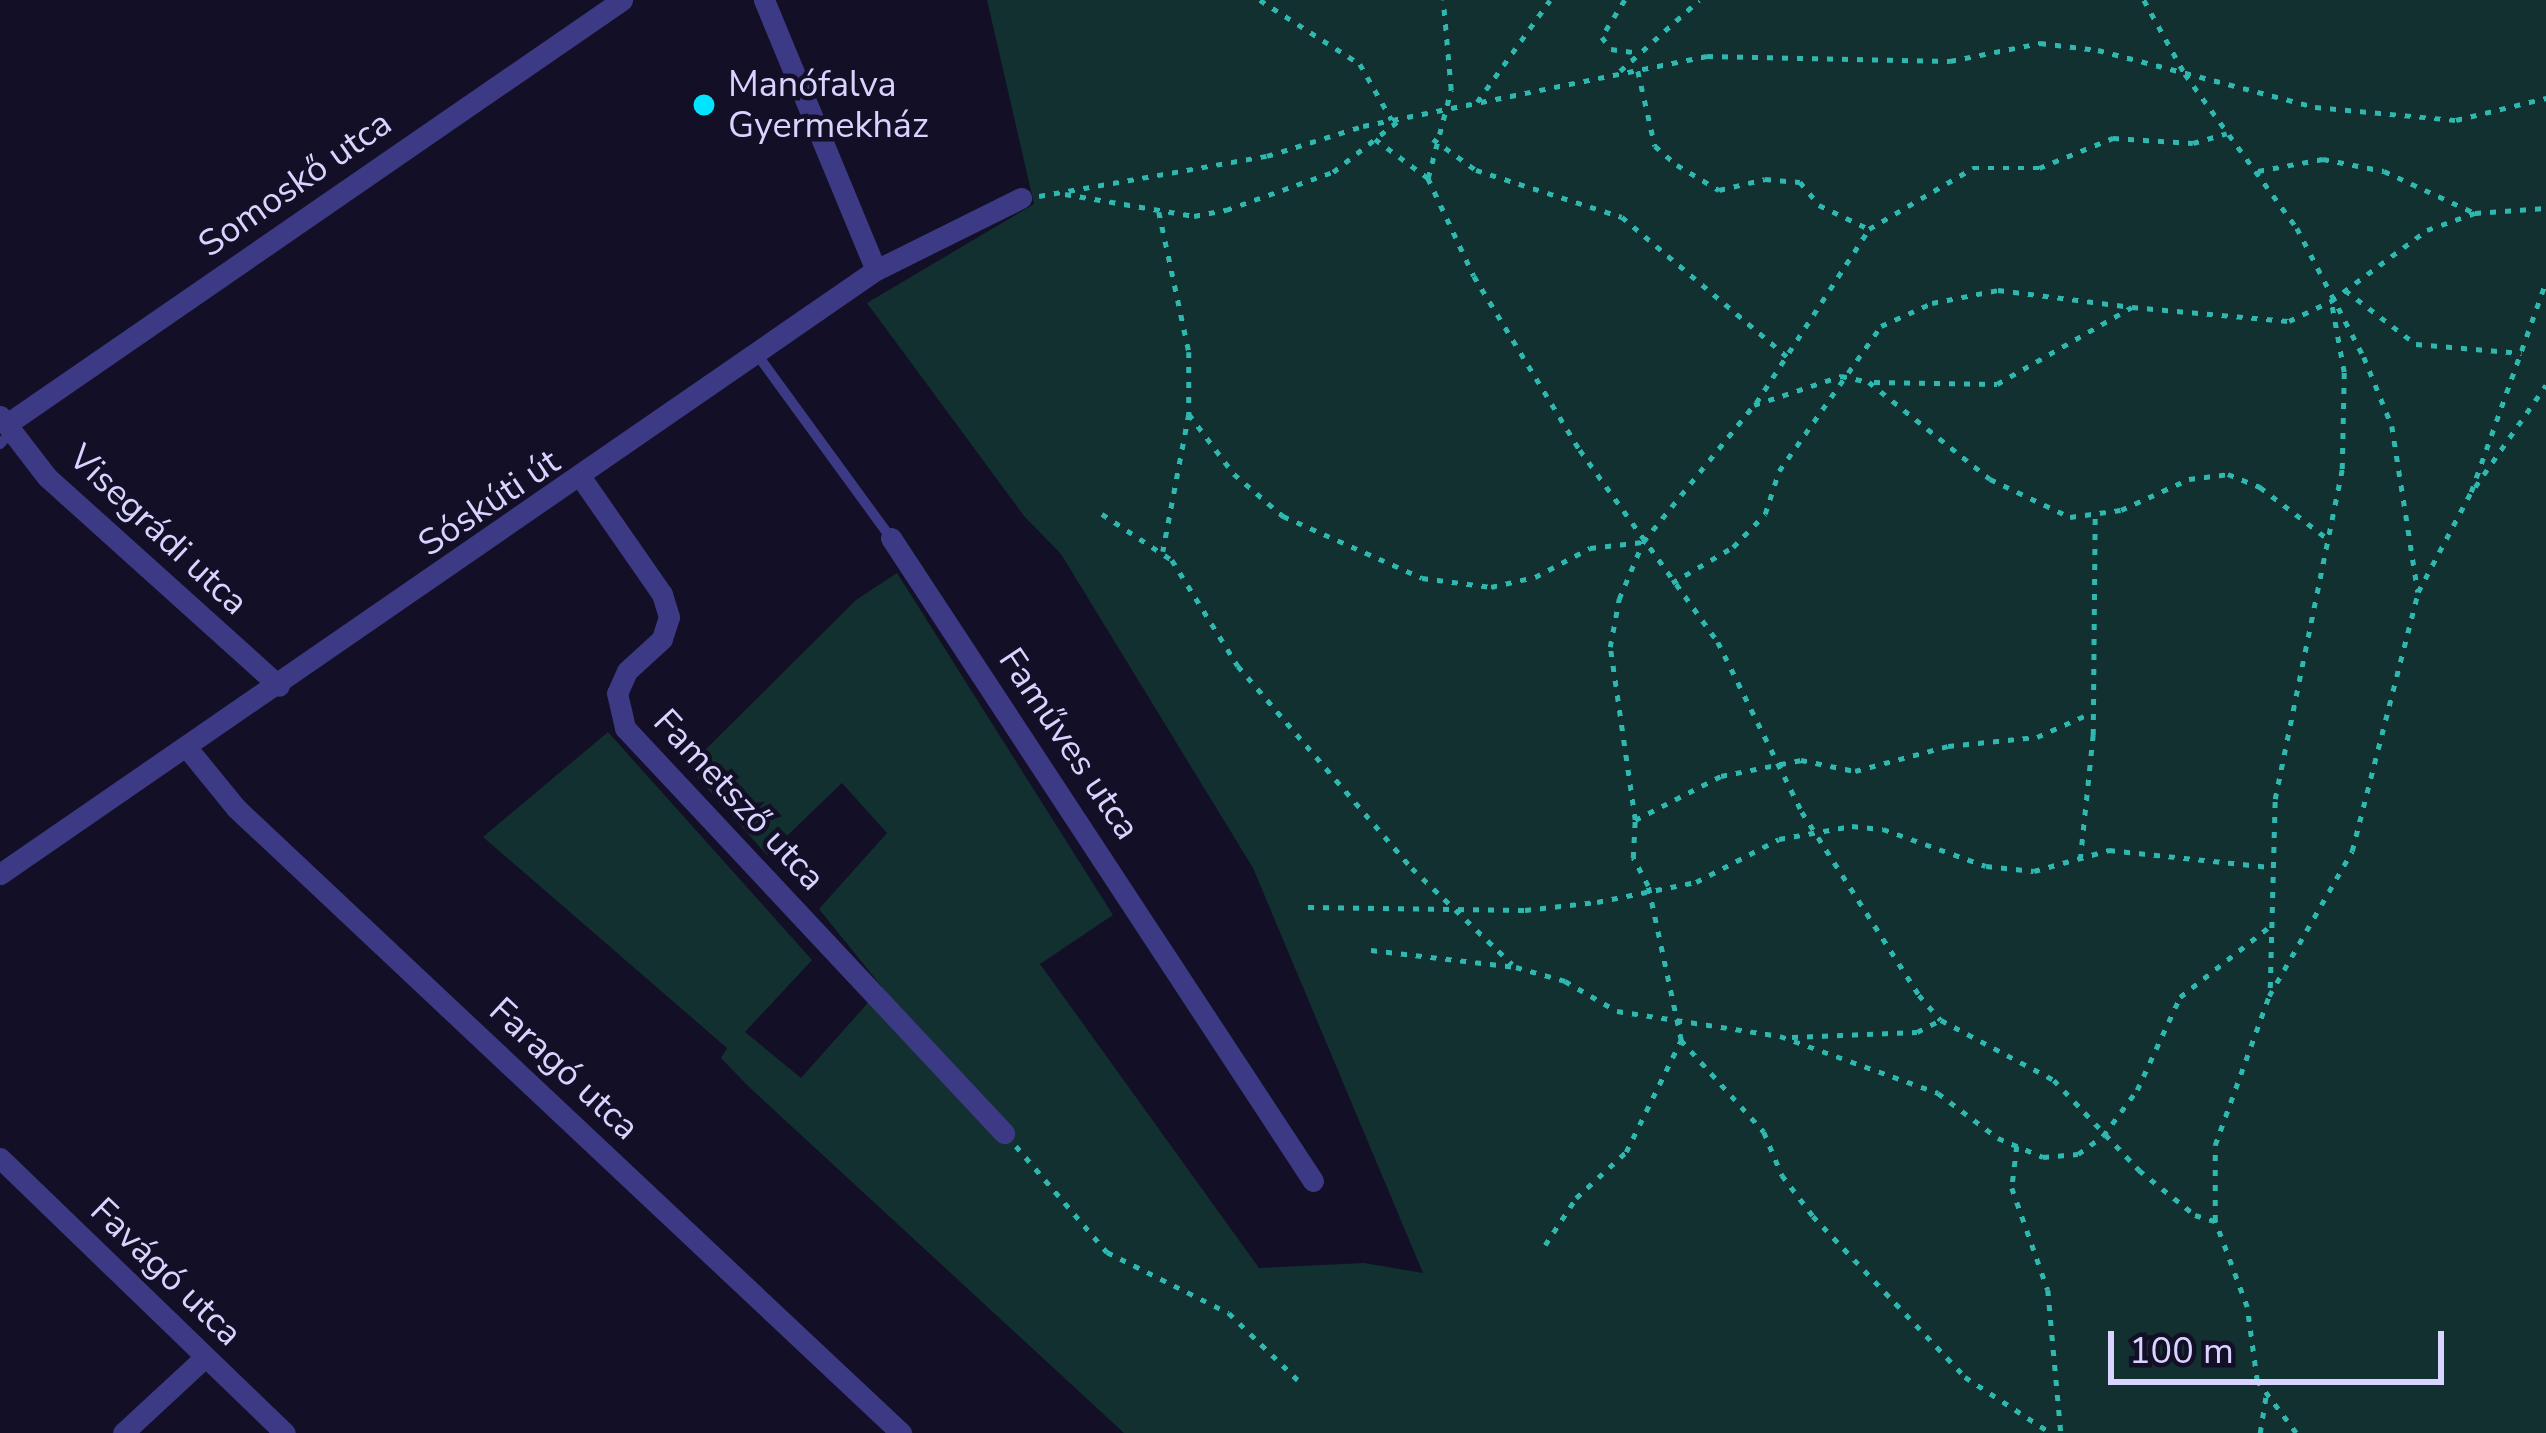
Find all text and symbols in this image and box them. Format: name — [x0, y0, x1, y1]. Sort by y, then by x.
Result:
place label: Manófalva Gyermekház — [728, 62, 929, 147]
marker: Manófalva Gyermekház — [691, 92, 717, 118]
street label: Somoskő utca — [190, 102, 400, 266]
street label: Visegrádi utca — [59, 436, 257, 624]
street label: Sóskúti út — [410, 440, 568, 566]
street label: Faműves utca — [989, 640, 1149, 848]
street label: Fametsző utca — [644, 701, 834, 899]
street label: Faragó utca — [480, 989, 648, 1149]
street label: Favágó utca — [81, 1189, 251, 1355]
scale bar — [2114, 1307, 2450, 1381]
text: 100 m — [2129, 1327, 2234, 1376]

